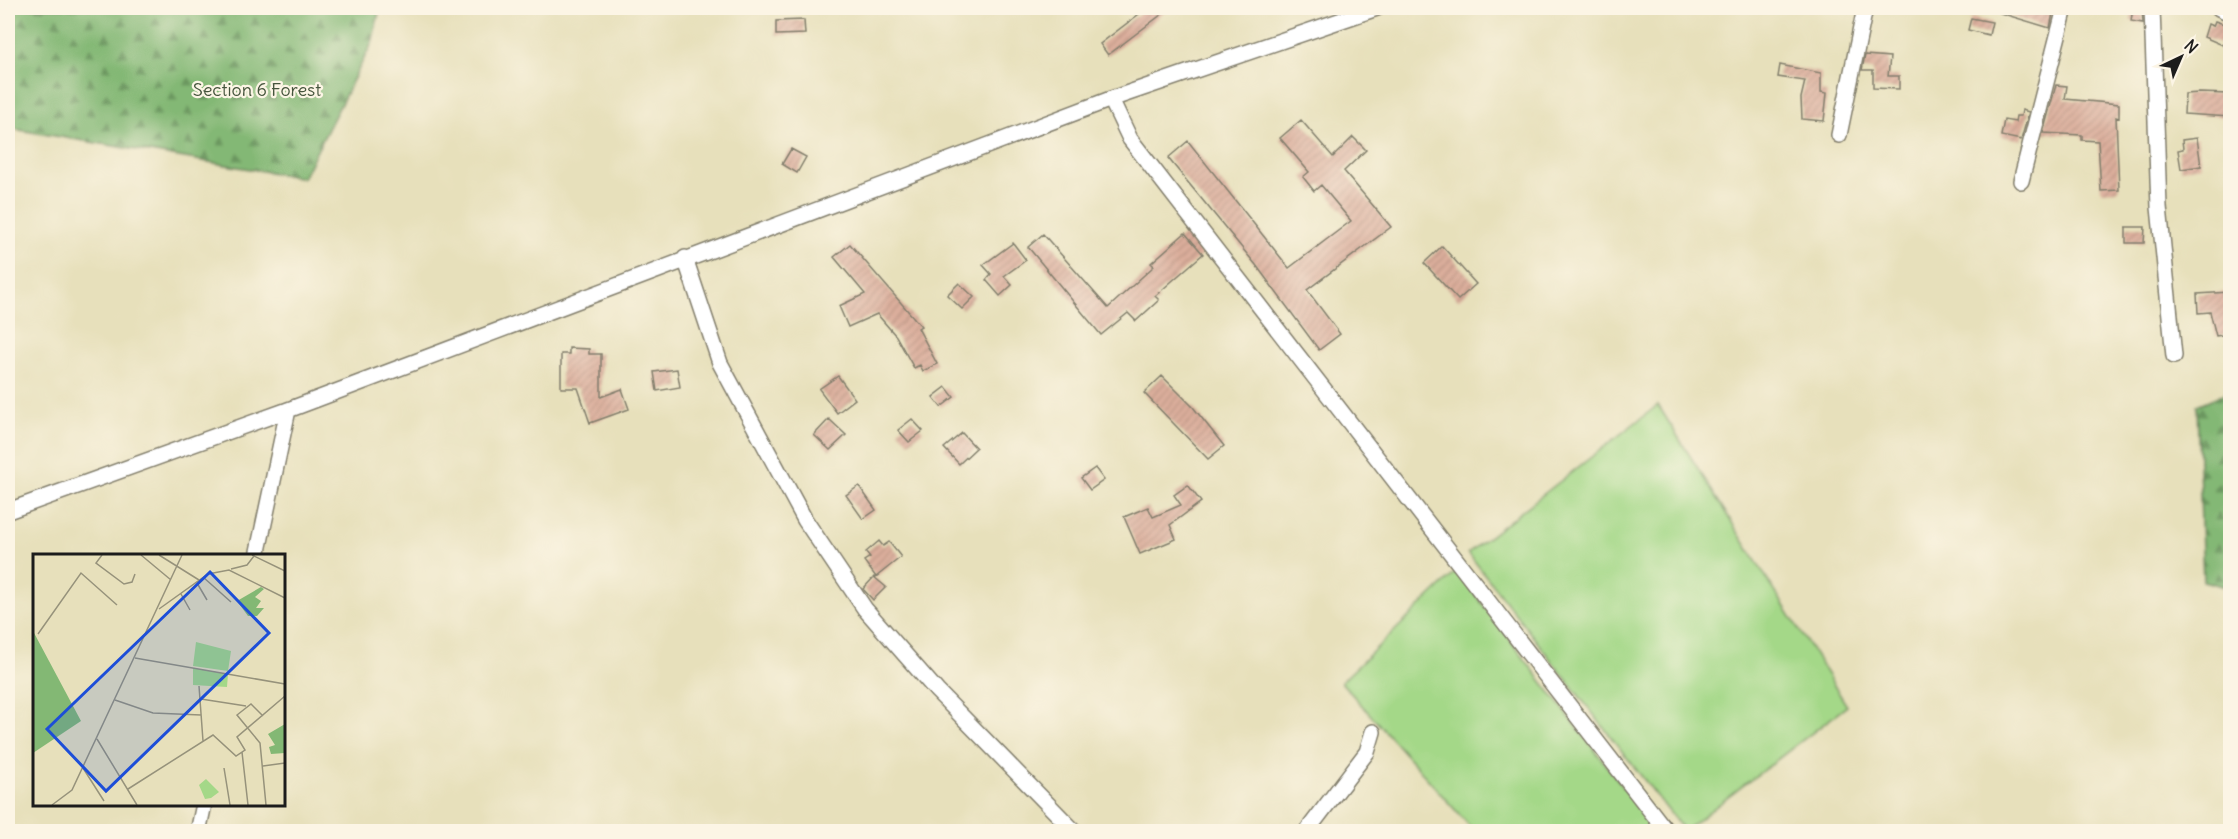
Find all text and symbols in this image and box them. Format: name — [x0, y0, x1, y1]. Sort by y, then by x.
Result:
north arrow — [2151, 27, 2211, 87]
text: N — [2180, 35, 2202, 57]
park label: Section 6 Forest — [193, 78, 321, 101]
inset map — [33, 554, 285, 806]

